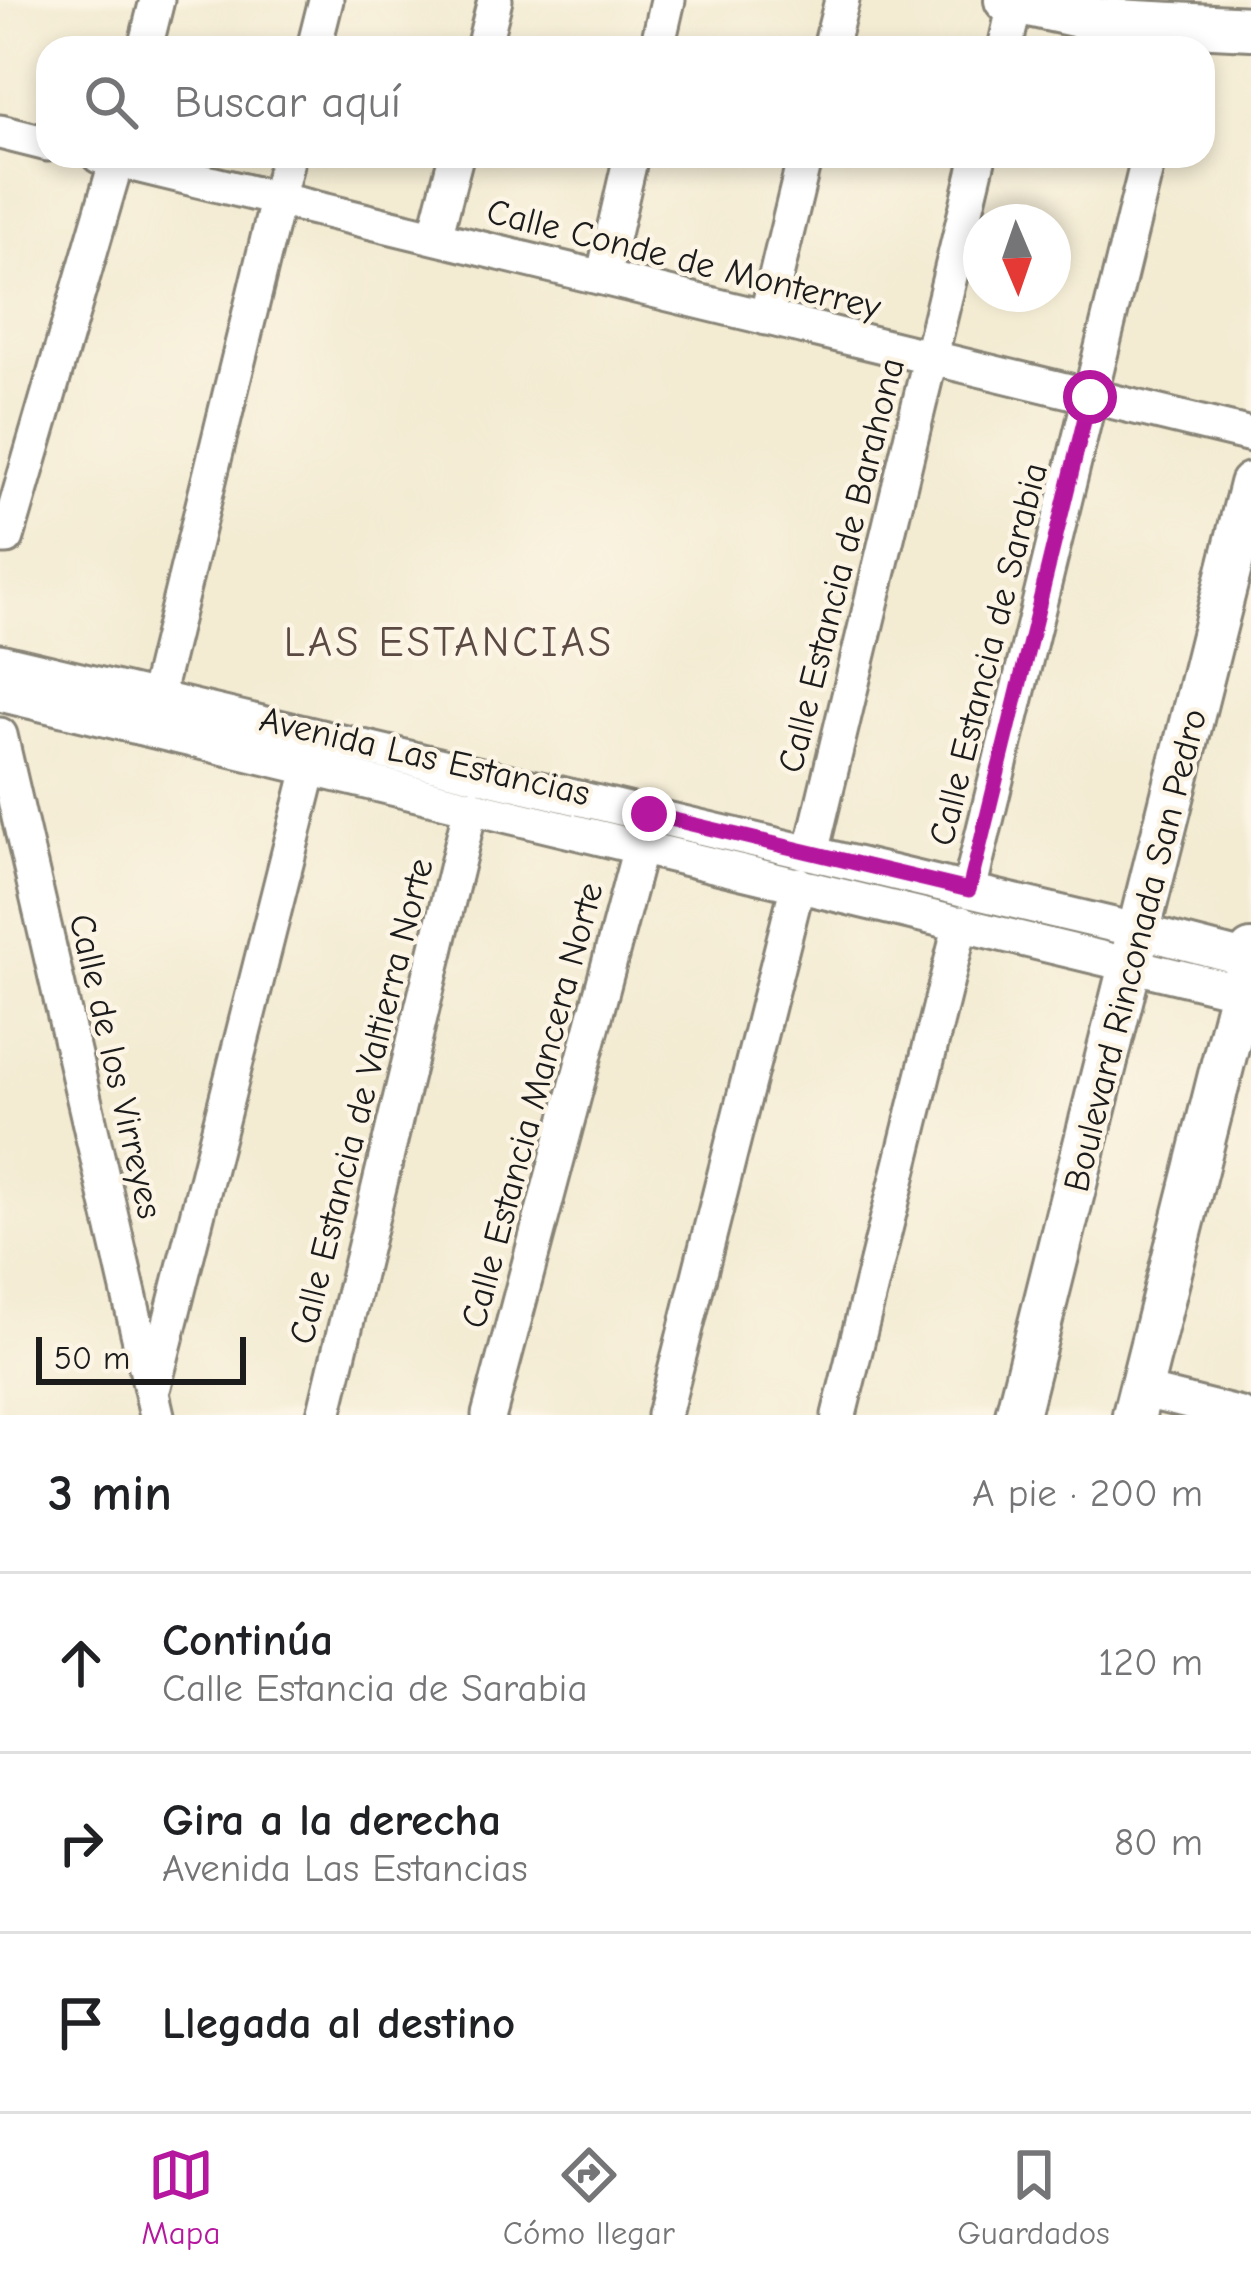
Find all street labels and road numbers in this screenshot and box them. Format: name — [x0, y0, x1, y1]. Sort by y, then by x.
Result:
street label: Calle Conde de Monterrey — [483, 191, 886, 328]
street label: Calle Estancia de Barahona — [770, 354, 913, 777]
street label: Calle Estancia de Sarabia — [921, 459, 1056, 850]
street label: Avenida Las Estancias — [256, 699, 594, 814]
street label: Boulevard Rinconada San Pedro — [1056, 705, 1215, 1196]
street label: Calle Estancia de Valtierra Norte — [281, 854, 442, 1349]
street label: Calle Estancia Mancera Norte — [453, 878, 612, 1333]
street label: Calle de los Virreyes — [61, 910, 171, 1223]

